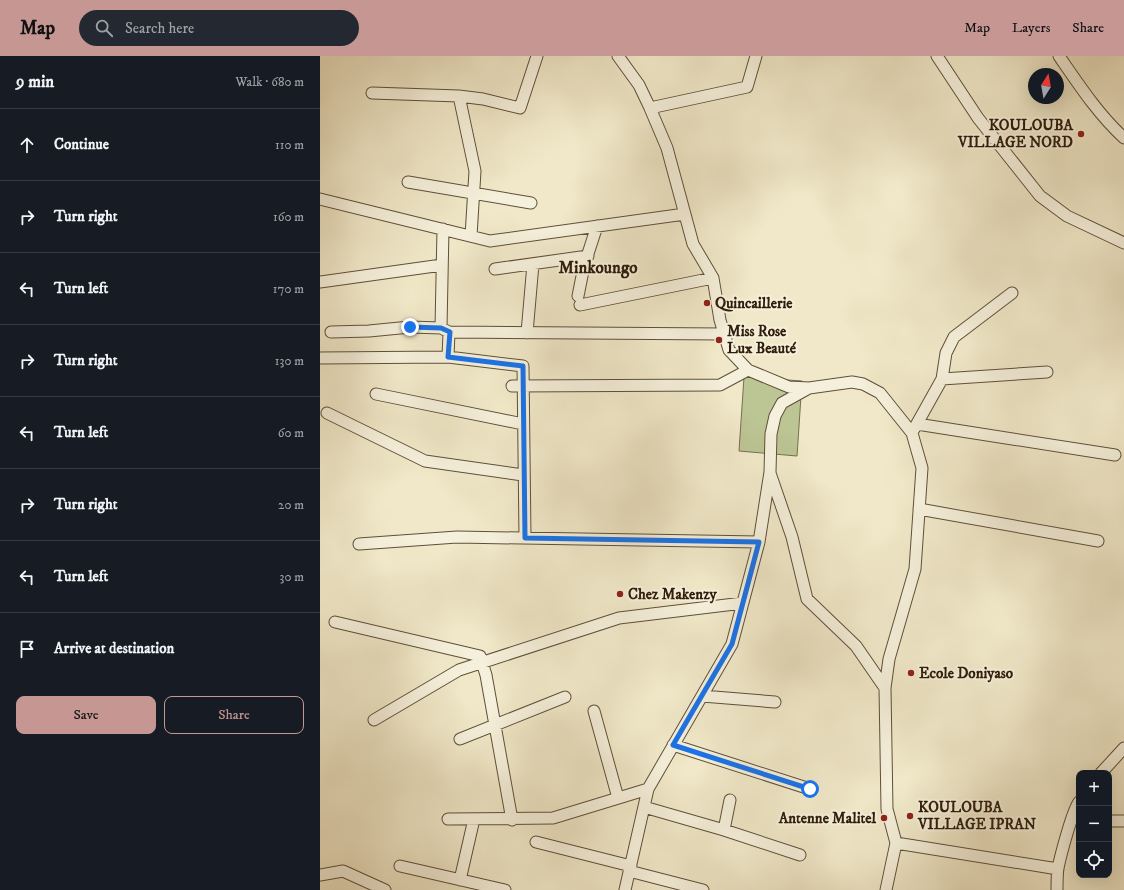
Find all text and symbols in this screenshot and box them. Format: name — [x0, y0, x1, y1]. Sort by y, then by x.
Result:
search box — [79, 10, 359, 46]
text: Map — [20, 17, 55, 40]
icon: search — [93, 17, 115, 39]
text: Search here — [125, 19, 194, 38]
text: Map — [964, 19, 990, 37]
text: Layers — [1012, 19, 1050, 37]
text: Share — [1072, 19, 1104, 37]
north arrow — [1028, 68, 1064, 104]
text: 9 min — [16, 71, 54, 93]
text: Walk · 680 m — [235, 74, 304, 90]
place label: KOULOUBA VILLAGE NORD — [957, 116, 1073, 152]
marker: KOULOUBA VILLAGE NORD — [1076, 129, 1086, 139]
icon: ahead — [16, 134, 38, 156]
text: Continue — [54, 135, 109, 154]
text: 110 m — [275, 137, 304, 153]
icon: right — [16, 206, 38, 228]
text: Turn right — [54, 207, 117, 226]
text: 160 m — [273, 209, 304, 225]
district label: Minkoungo — [559, 257, 637, 279]
icon: left — [16, 278, 38, 300]
text: Turn left — [54, 279, 108, 298]
text: 170 m — [273, 281, 304, 297]
place label: Quincaillerie — [715, 294, 793, 313]
marker: Quincaillerie — [702, 298, 712, 308]
route end — [401, 318, 419, 336]
place label: Miss Rose Lux Beauté — [727, 322, 797, 358]
marker: Miss Rose Lux Beauté — [714, 335, 724, 345]
icon: right — [16, 350, 38, 372]
text: Turn right — [54, 351, 117, 370]
text: 130 m — [275, 353, 304, 369]
icon: left — [16, 422, 38, 444]
text: Turn left — [54, 423, 108, 442]
text: 60 m — [278, 425, 304, 441]
icon: right — [16, 494, 38, 516]
text: Turn right — [54, 495, 117, 514]
text: 20 m — [278, 497, 304, 513]
icon: left — [16, 566, 38, 588]
text: Turn left — [54, 567, 108, 586]
text: 30 m — [280, 569, 304, 585]
place label: Chez Makenzy — [628, 585, 718, 604]
marker: Chez Makenzy — [615, 589, 625, 599]
icon: arrive — [16, 638, 38, 660]
text: Arrive at destination — [54, 639, 174, 658]
place label: Ecole Doniyaso — [919, 664, 1014, 683]
marker: Ecole Doniyaso — [906, 668, 916, 678]
button: Save — [16, 696, 156, 734]
button: Share — [164, 696, 304, 734]
map controls — [1076, 770, 1112, 878]
button: + — [1076, 770, 1112, 806]
route start — [801, 780, 819, 798]
place label: KOULOUBA VILLAGE IPRAN — [917, 798, 1037, 834]
button: − — [1076, 806, 1112, 842]
place label: Antenne Malitel — [778, 809, 876, 828]
marker: KOULOUBA VILLAGE IPRAN — [905, 811, 915, 821]
marker: Antenne Malitel — [879, 813, 889, 823]
button: locate — [1076, 842, 1112, 878]

